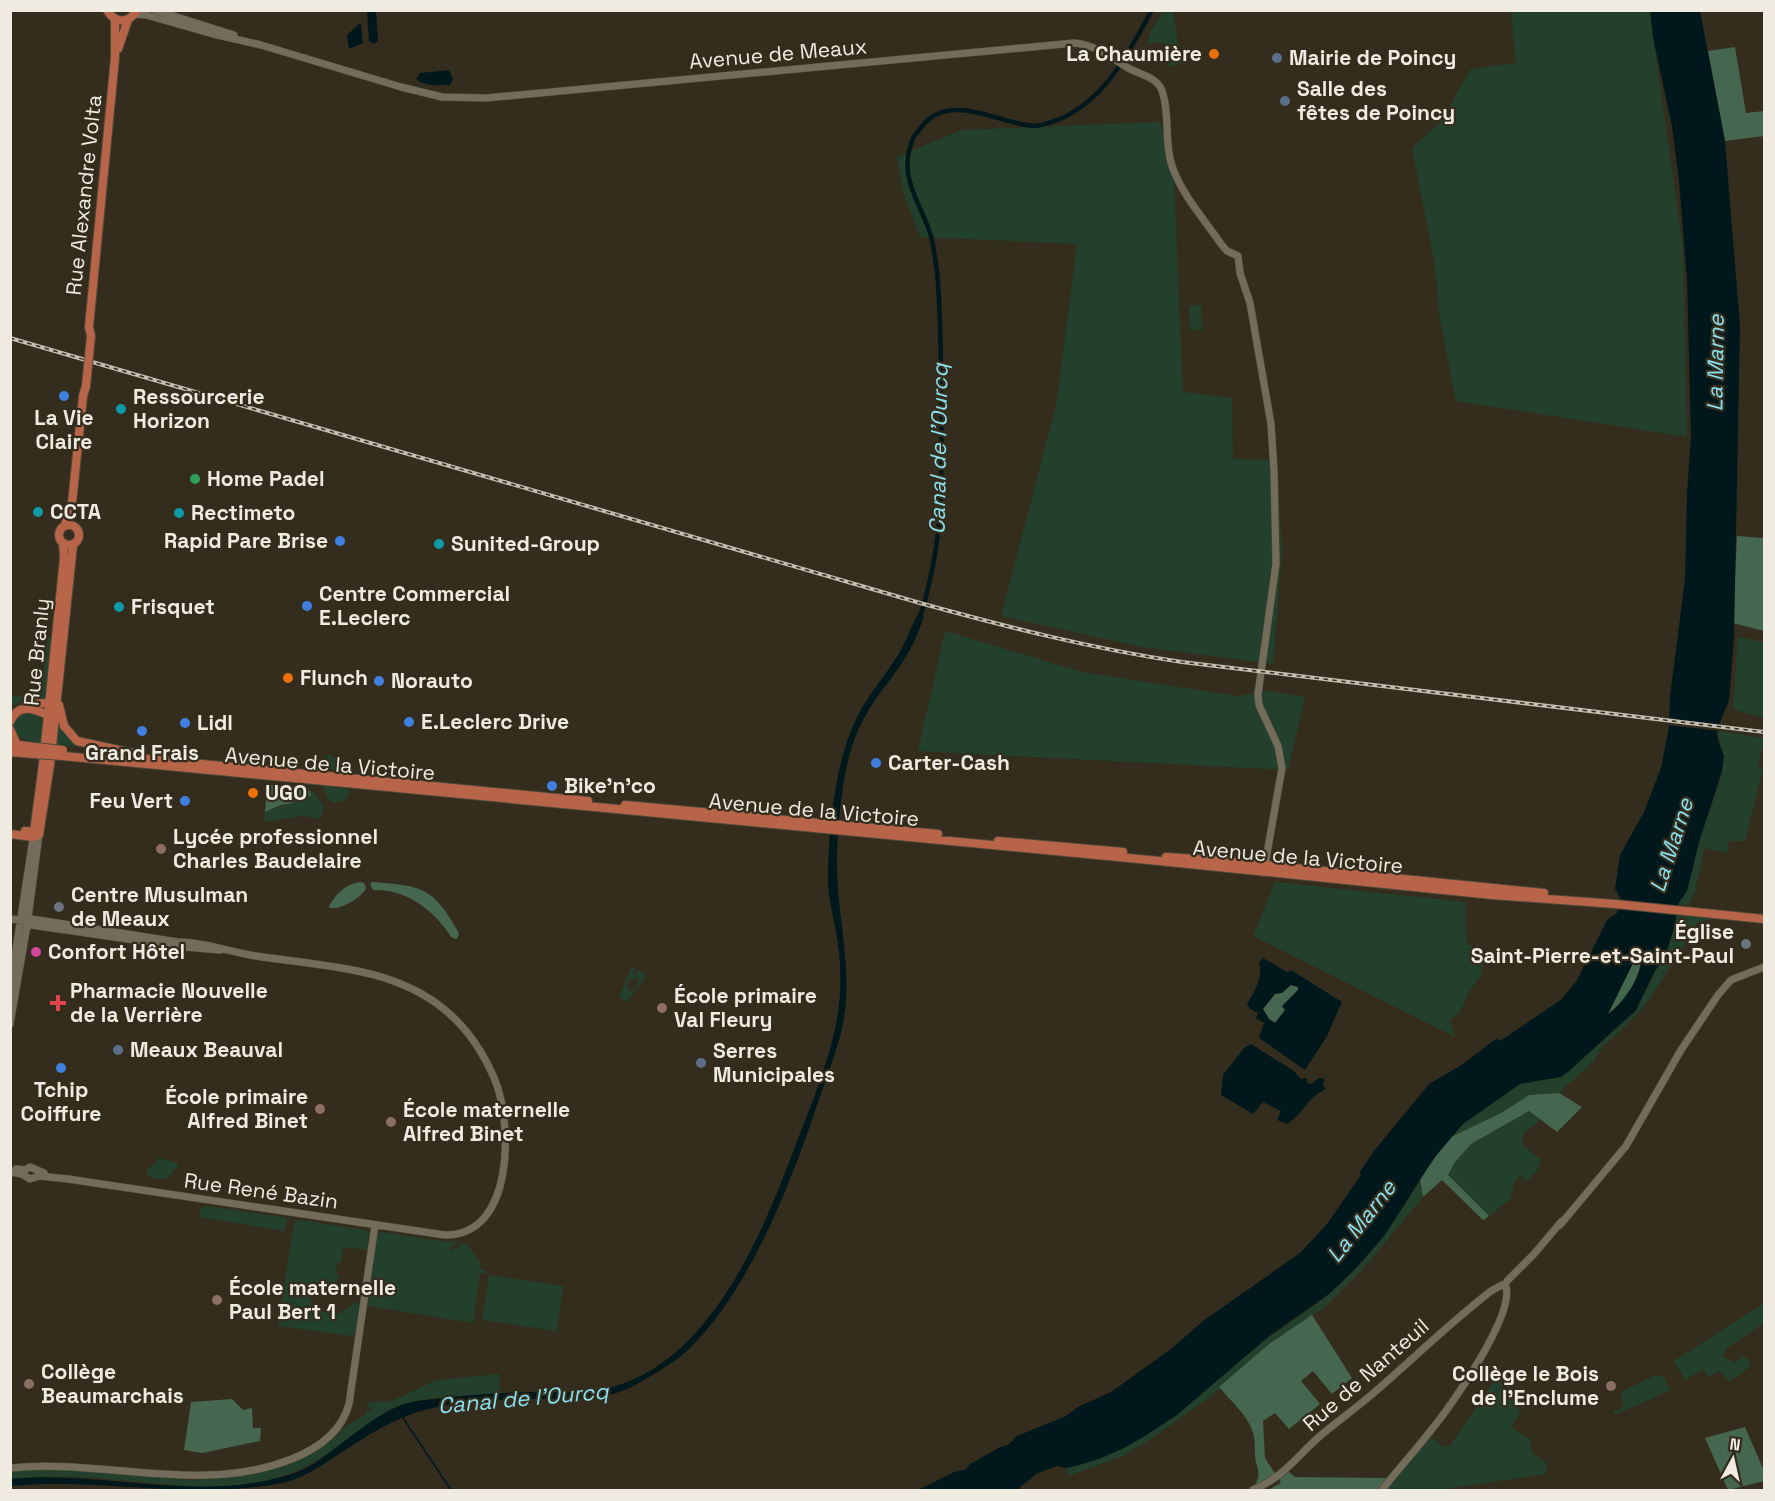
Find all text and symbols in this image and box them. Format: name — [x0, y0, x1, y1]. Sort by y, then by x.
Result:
street label: Avenue de Meaux — [688, 32, 868, 75]
place label: La Chaumière — [1066, 40, 1202, 67]
place label: Mairie de Poincy — [1289, 44, 1457, 71]
marker: La Chaumière — [1207, 47, 1221, 61]
marker: Mairie de Poincy — [1270, 51, 1284, 65]
place label: Salle des fêtes de Poincy — [1297, 75, 1455, 126]
street label: Rue Alexandre Volta — [60, 93, 107, 297]
marker: Salle des fêtes de Poincy — [1278, 94, 1292, 108]
water label: La Marne — [1700, 313, 1730, 412]
water label: Canal de l'Ourcq — [923, 361, 954, 535]
place label: Ressourcerie Horizon — [133, 383, 265, 434]
marker: La Vie Claire — [57, 389, 71, 403]
marker: Ressourcerie Horizon — [114, 402, 128, 416]
place label: La Vie Claire — [34, 404, 94, 455]
place label: Home Padel — [207, 465, 325, 492]
marker: Home Padel — [188, 472, 202, 486]
place label: CCTA — [50, 498, 101, 525]
place label: Rectimeto — [191, 499, 295, 526]
marker: CCTA — [31, 505, 45, 519]
marker: Rectimeto — [172, 506, 186, 520]
place label: Rapid Pare Brise — [164, 527, 328, 554]
place label: Sunited-Group — [451, 530, 600, 557]
marker: Rapid Pare Brise — [333, 534, 347, 548]
marker: Sunited-Group — [432, 537, 446, 551]
place label: Centre Commercial E.Leclerc — [319, 580, 510, 631]
place label: Frisquet — [131, 593, 215, 620]
street label: Rue Branly — [17, 597, 56, 707]
marker: Centre Commercial E.Leclerc — [300, 599, 314, 613]
marker: Frisquet — [112, 600, 126, 614]
place label: Flunch — [300, 664, 368, 691]
place label: Norauto — [391, 667, 473, 694]
marker: Flunch — [281, 671, 295, 685]
marker: Norauto — [372, 674, 386, 688]
place label: E.Leclerc Drive — [421, 708, 569, 735]
place label: Lidl — [197, 709, 233, 736]
marker: E.Leclerc Drive — [402, 715, 416, 729]
marker: Lidl — [178, 716, 192, 730]
marker: Grand Frais — [135, 724, 149, 738]
place label: Grand Frais — [85, 739, 199, 766]
street label: Avenue de la Victoire — [224, 741, 436, 786]
place label: Carter-Cash — [888, 749, 1010, 776]
marker: Carter-Cash — [869, 756, 883, 770]
place label: Bike'n'co — [564, 772, 656, 799]
place label: UGO — [265, 779, 307, 806]
marker: Bike'n'co — [545, 779, 559, 793]
marker: UGO — [246, 786, 260, 800]
place label: Feu Vert — [89, 787, 173, 814]
street label: Avenue de la Victoire — [708, 787, 920, 832]
marker: Feu Vert — [178, 794, 192, 808]
water label: La Marne — [1643, 794, 1700, 895]
place label: Lycée professionnel Charles Baudelaire — [173, 823, 378, 874]
street label: Avenue de la Victoire — [1192, 834, 1404, 879]
marker: Lycée professionnel Charles Baudelaire — [154, 842, 168, 856]
place label: Centre Musulman de Meaux — [71, 881, 248, 932]
marker: Centre Musulman de Meaux — [52, 900, 66, 914]
place label: Église Saint-Pierre-et-Saint-Paul — [1471, 918, 1734, 969]
marker: Église Saint-Pierre-et-Saint-Paul — [1739, 937, 1753, 951]
place label: Confort Hôtel — [48, 938, 185, 965]
marker: Confort Hôtel — [29, 945, 43, 959]
place label: Pharmacie Nouvelle de la Verrière — [70, 977, 268, 1028]
place label: École primaire Val Fleury — [674, 982, 817, 1033]
marker: Pharmacie Nouvelle de la Verrière — [51, 996, 65, 1010]
marker: École primaire Val Fleury — [655, 1001, 669, 1015]
place label: Meaux Beauval — [130, 1036, 283, 1063]
place label: Serres Municipales — [713, 1037, 835, 1088]
marker: Meaux Beauval — [111, 1043, 125, 1057]
marker: Serres Municipales — [694, 1056, 708, 1070]
marker: Tchip Coiffure — [54, 1061, 68, 1075]
place label: Tchip Coiffure — [21, 1076, 101, 1127]
place label: École primaire Alfred Binet — [165, 1083, 308, 1134]
place label: École maternelle Alfred Binet — [403, 1096, 570, 1147]
marker: École primaire Alfred Binet — [313, 1102, 327, 1116]
marker: École maternelle Alfred Binet — [384, 1115, 398, 1129]
street label: Rue René Bazin — [182, 1166, 340, 1215]
water label: La Marne — [1320, 1173, 1402, 1268]
place label: École maternelle Paul Bert 1 — [229, 1274, 396, 1325]
marker: École maternelle Paul Bert 1 — [210, 1293, 224, 1307]
street label: Rue de Nanteuil — [1297, 1312, 1434, 1437]
place label: Collège Beaumarchais — [41, 1358, 184, 1409]
place label: Collège le Bois de l'Enclume — [1452, 1360, 1599, 1411]
water label: Canal de l'Ourcq — [437, 1376, 611, 1419]
marker: Collège Beaumarchais — [22, 1377, 36, 1391]
marker: Collège le Bois de l'Enclume — [1604, 1379, 1618, 1393]
north arrow — [1703, 1429, 1763, 1489]
text: N — [1728, 1433, 1742, 1456]

